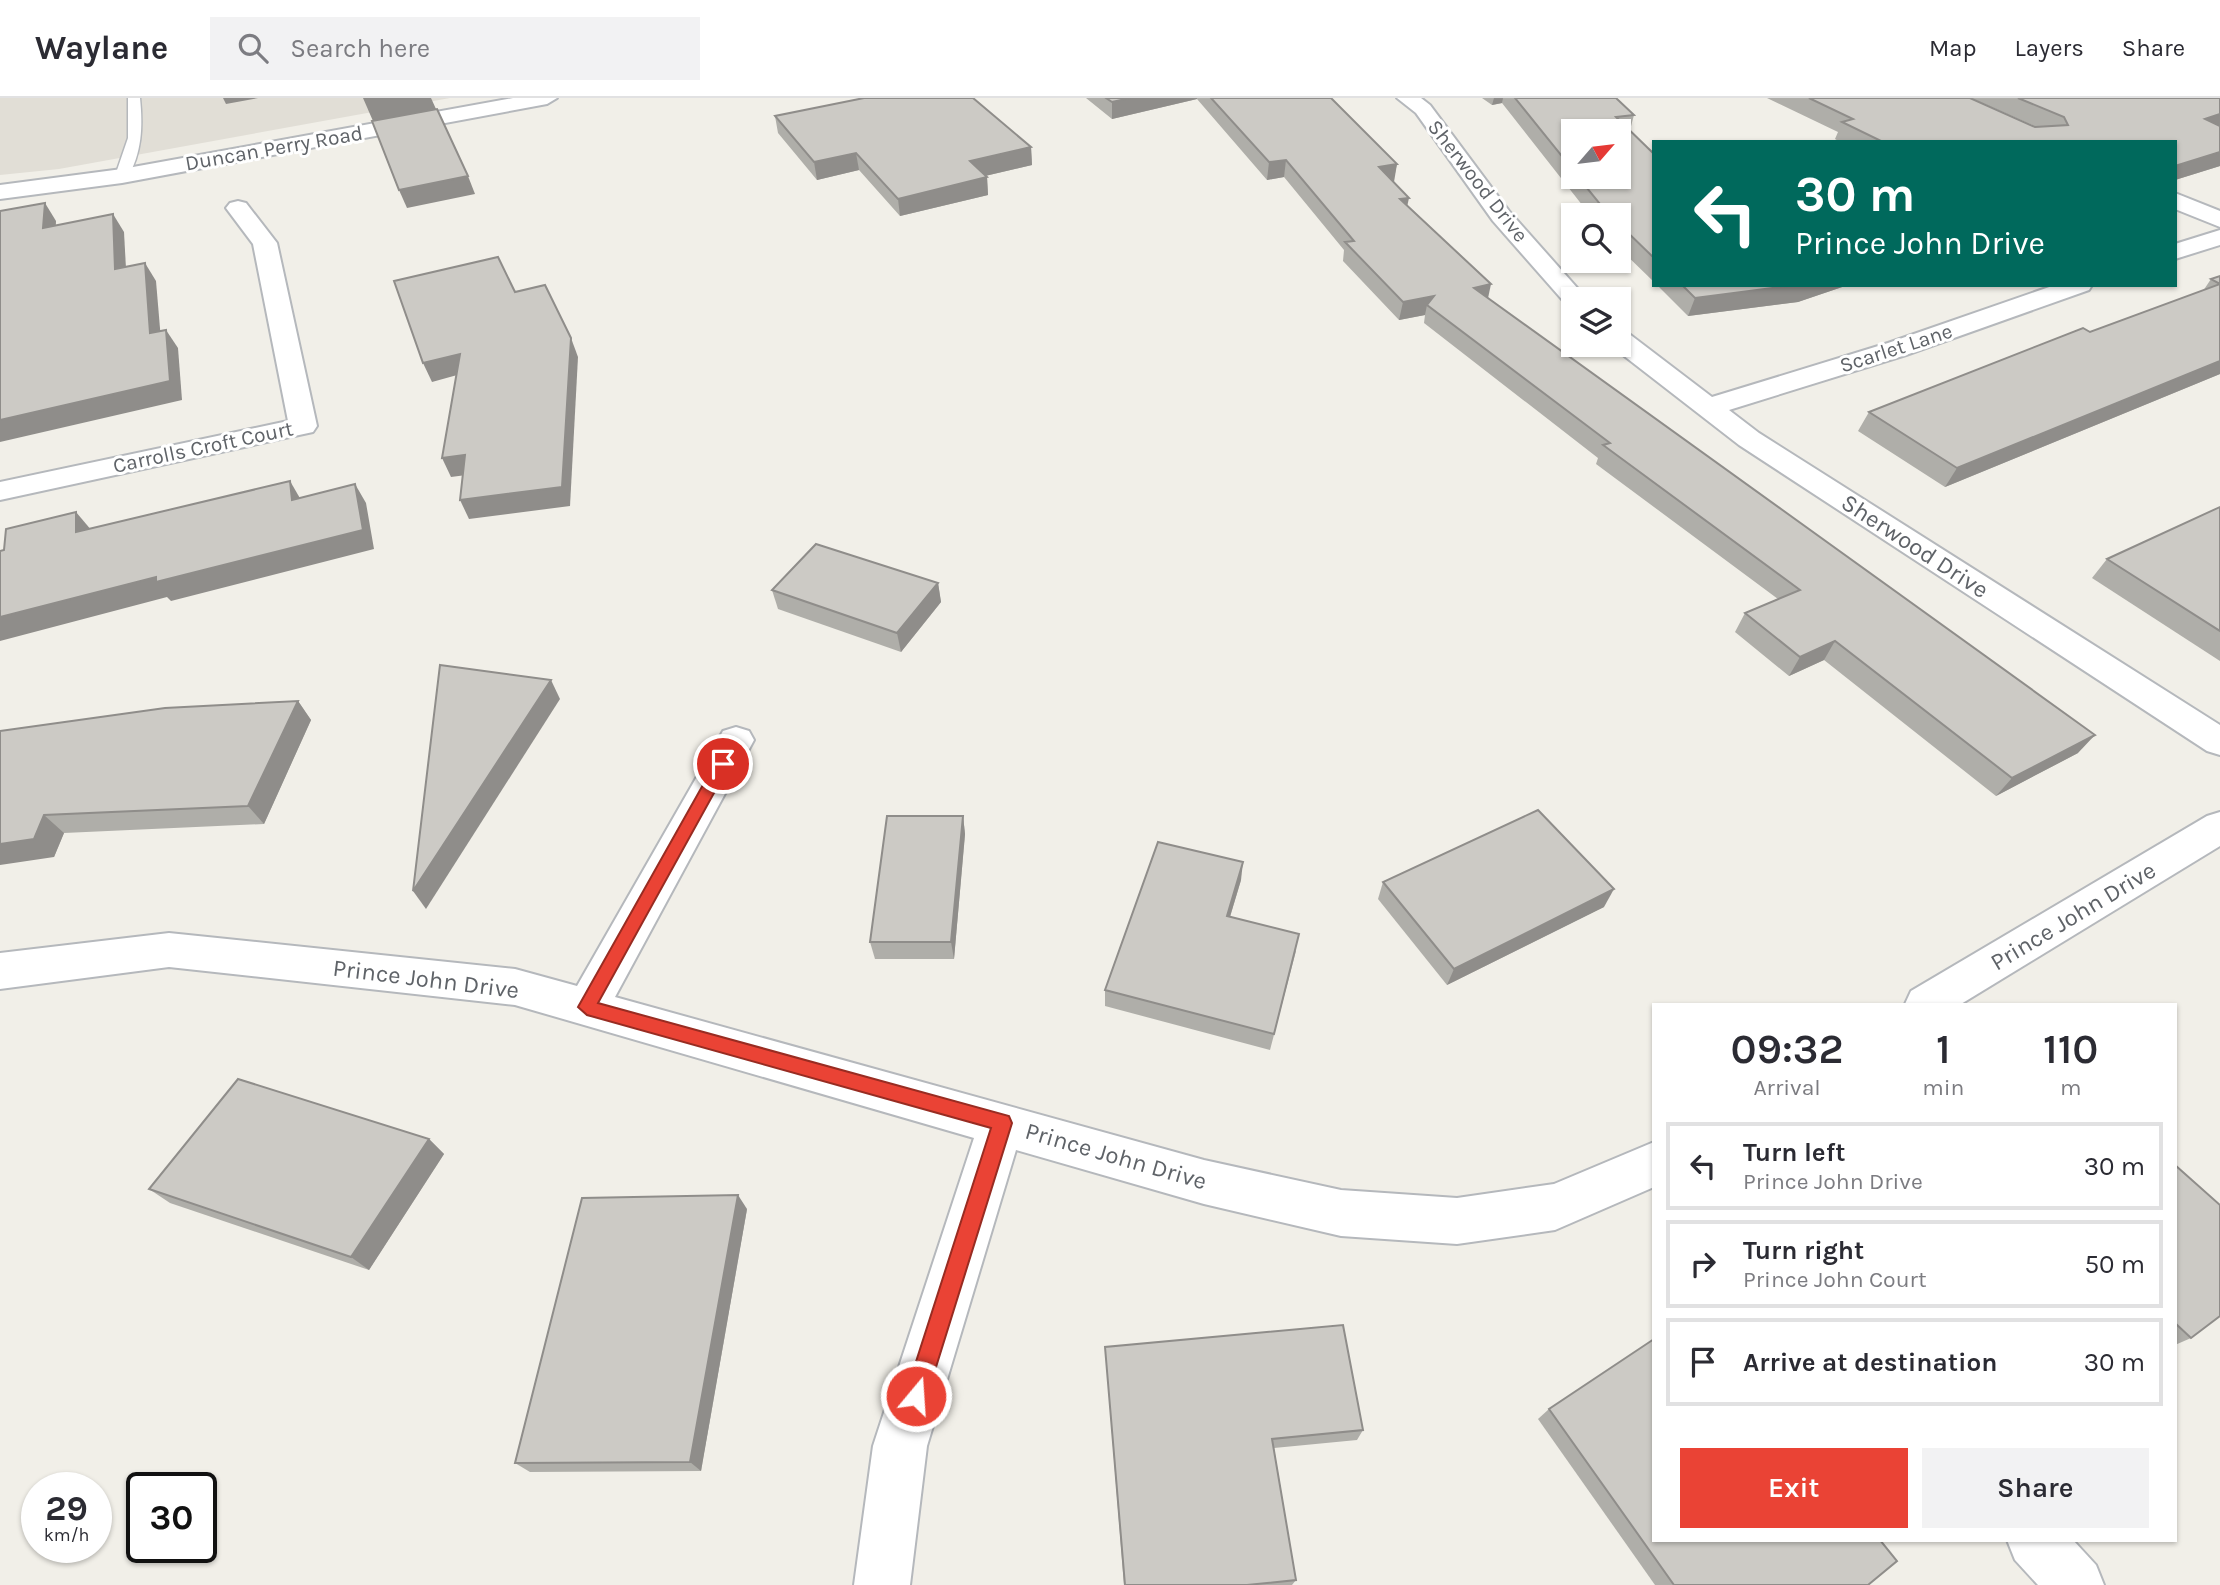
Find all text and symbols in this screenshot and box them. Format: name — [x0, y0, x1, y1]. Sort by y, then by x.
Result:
search box — [210, 17, 700, 80]
text: Waylane — [35, 29, 168, 67]
icon: search — [234, 29, 272, 67]
text: Search here — [290, 33, 430, 64]
text: Map — [1929, 34, 1977, 62]
text: Layers — [2015, 34, 2084, 62]
text: Share — [2122, 34, 2185, 62]
street label: Sherwood Drive — [1423, 115, 1533, 247]
north arrow — [1561, 119, 1631, 189]
map controls — [1561, 119, 1631, 357]
street label: Duncan Perry Road — [183, 121, 365, 175]
text: 30 m — [1795, 166, 1915, 223]
icon: left — [1680, 168, 1771, 259]
button: search — [1561, 203, 1631, 273]
text: Prince John Drive — [1795, 225, 2045, 262]
button: layers — [1561, 287, 1631, 357]
street label: Scarlet Lane — [1837, 318, 1955, 378]
street label: Carrolls Croft Court — [111, 416, 295, 478]
street label: Sherwood Drive — [1836, 488, 1994, 604]
pin — [693, 734, 753, 794]
icon: arrive — [704, 745, 742, 783]
street label: Prince John Drive — [1985, 856, 2161, 976]
street label: Prince John Drive — [331, 954, 521, 1004]
text: 09:32 — [1731, 1024, 1844, 1074]
text: 1 — [1936, 1024, 1951, 1074]
text: 110 — [2043, 1024, 2098, 1074]
text: Arrival — [1753, 1074, 1821, 1101]
text: min — [1922, 1074, 1964, 1101]
text: m — [2060, 1074, 2081, 1101]
street label: Prince John Drive — [1022, 1117, 1210, 1195]
text: Turn left — [1743, 1137, 1845, 1168]
icon: left — [1684, 1147, 1722, 1185]
text: 30 m — [2084, 1151, 2145, 1182]
text: Prince John Drive — [1743, 1168, 1923, 1195]
text: Turn right — [1743, 1235, 1864, 1266]
icon: right — [1684, 1245, 1722, 1283]
text: 50 m — [2084, 1249, 2145, 1280]
text: Prince John Court — [1743, 1266, 1927, 1293]
icon: arrive — [1684, 1343, 1722, 1381]
text: Arrive at destination — [1743, 1347, 1997, 1378]
text: 30 m — [2084, 1347, 2145, 1378]
position arrow — [879, 1359, 953, 1433]
button: Exit — [1680, 1448, 1908, 1528]
button: Share — [1922, 1448, 2149, 1528]
speed limit sign: 30 — [126, 1472, 217, 1563]
text: 29 — [45, 1488, 88, 1529]
text: km/h — [44, 1524, 89, 1546]

